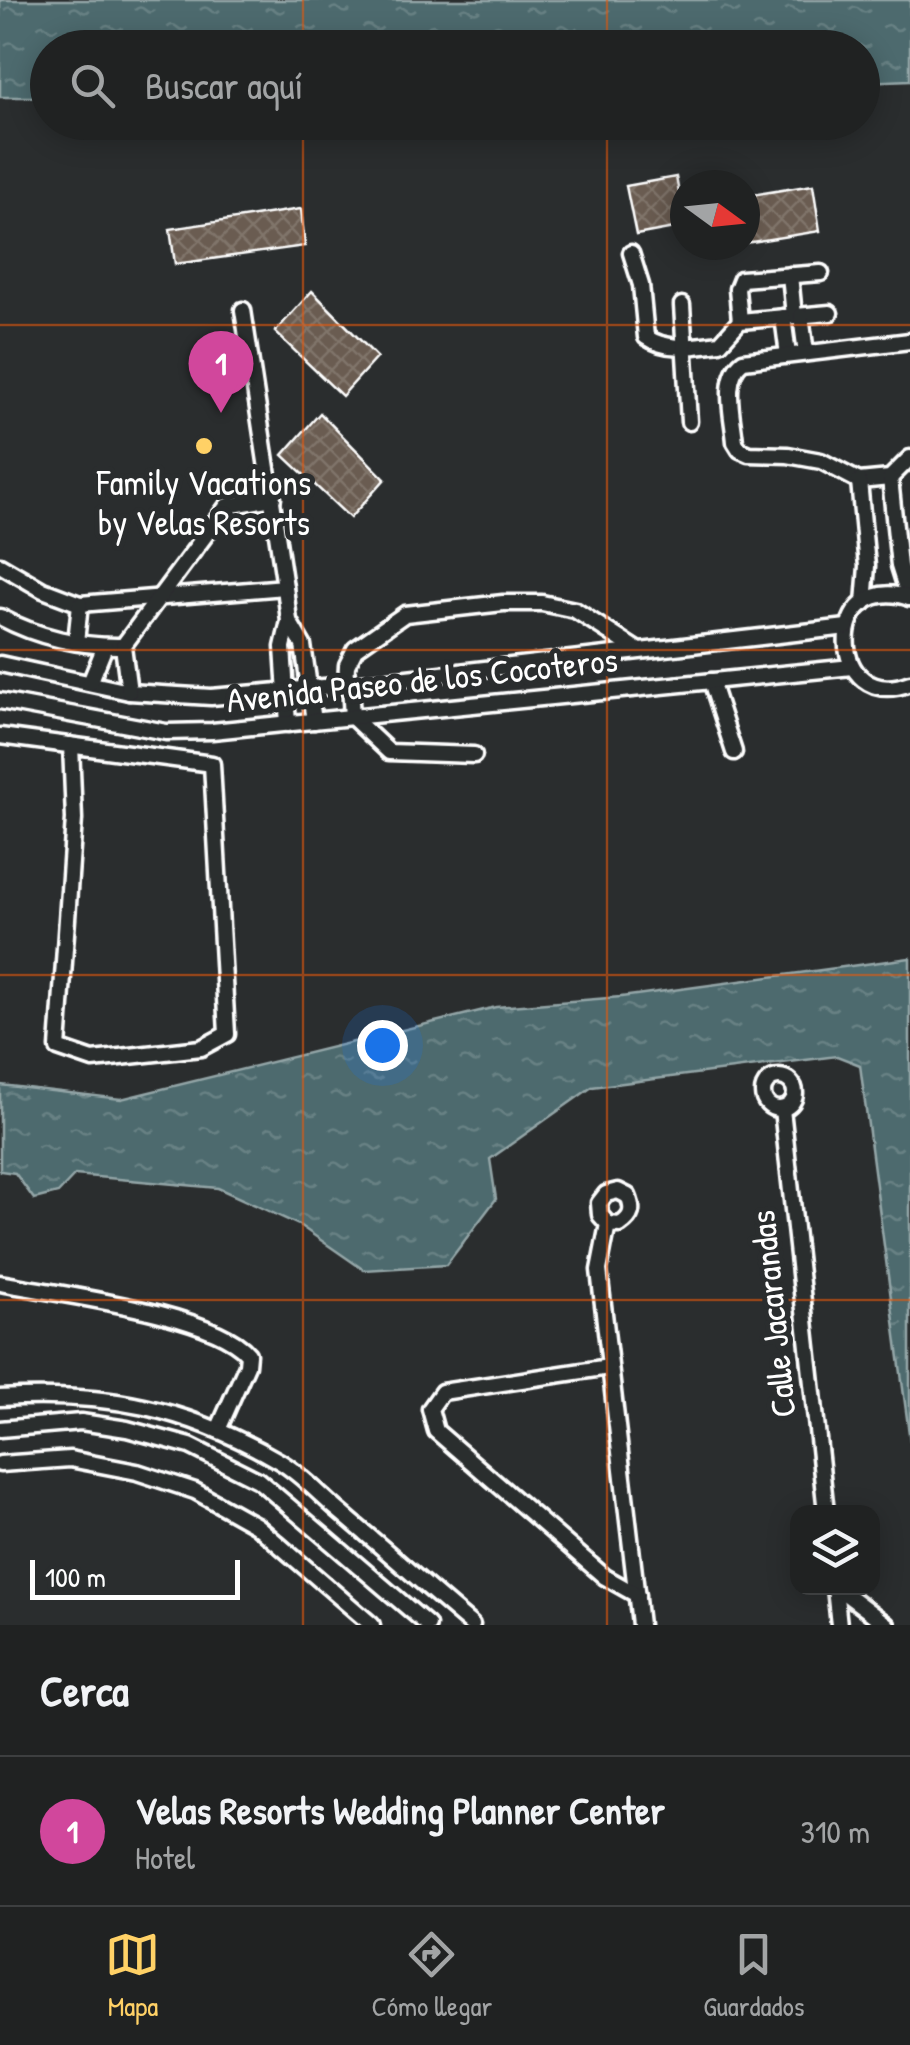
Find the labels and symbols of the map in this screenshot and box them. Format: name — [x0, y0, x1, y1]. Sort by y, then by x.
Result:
north arrow — [670, 170, 760, 260]
pin: 1 — [188, 330, 254, 413]
marker: Family Vacations by Velas Resorts — [193, 435, 215, 457]
place label: Family Vacations by Velas Resorts — [96, 459, 311, 546]
street label: Avenida Paseo de los Cocoteros — [224, 636, 620, 723]
your location — [357, 1020, 408, 1071]
street label: Calle Jacarandas — [738, 1208, 807, 1420]
scale bar — [30, 1555, 240, 1600]

